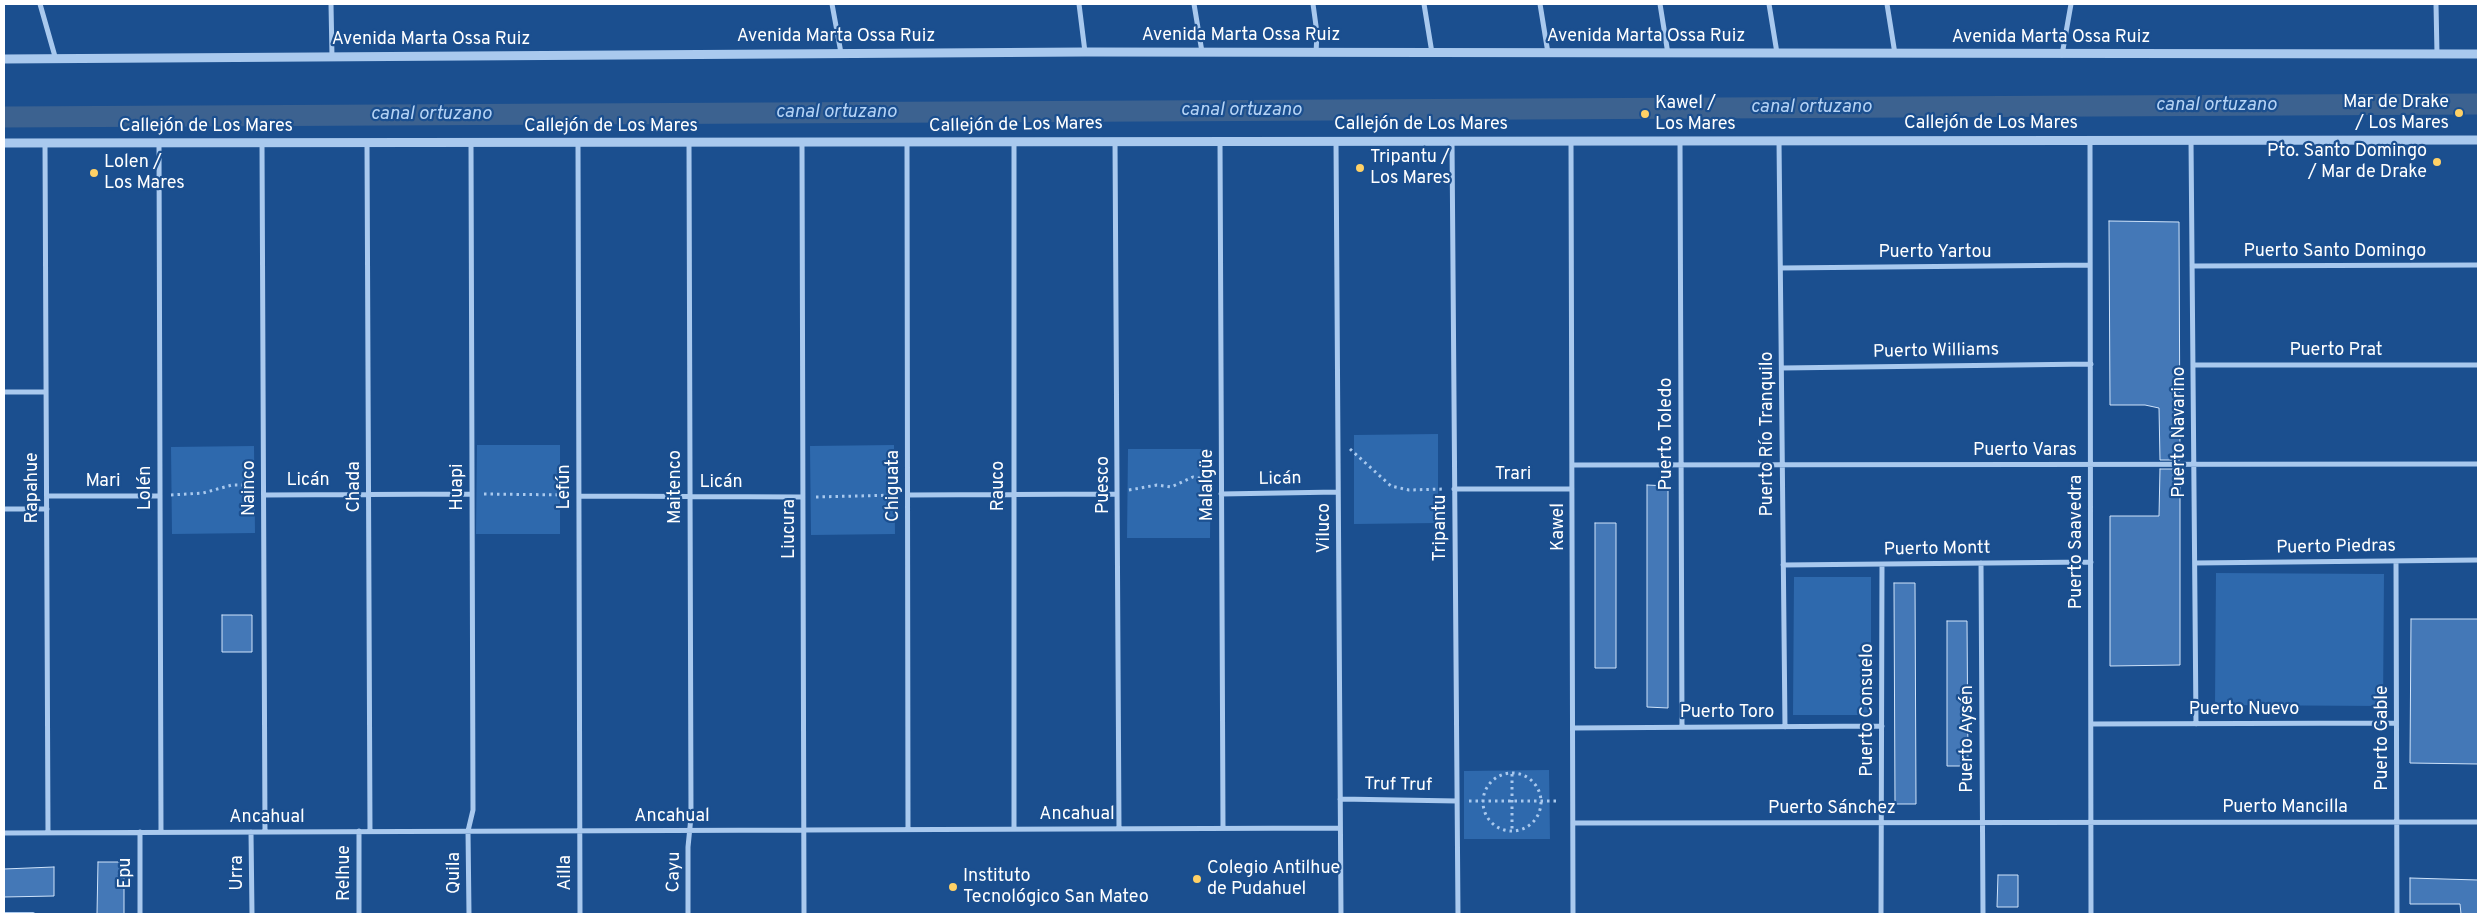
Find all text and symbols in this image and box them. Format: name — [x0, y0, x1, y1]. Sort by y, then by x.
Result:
street label: Avenida Marta Ossa Ruiz — [1142, 25, 1340, 47]
street label: Avenida Marta Ossa Ruiz — [737, 26, 935, 48]
street label: Avenida Marta Ossa Ruiz — [1547, 26, 1745, 48]
street label: Avenida Marta Ossa Ruiz — [1952, 27, 2150, 49]
street label: Avenida Marta Ossa Ruiz — [332, 29, 530, 51]
place label: Mar de Drake / Los Mares — [2343, 92, 2449, 134]
place label: Kawel / Los Mares — [1655, 93, 1736, 136]
water label: canal ortuzano — [2155, 95, 2277, 117]
water label: canal ortuzano — [1750, 97, 1872, 119]
water label: canal ortuzano — [1180, 100, 1302, 122]
water label: canal ortuzano — [775, 102, 897, 124]
water label: canal ortuzano — [370, 104, 492, 126]
marker: Mar de Drake / Los Mares — [2453, 107, 2465, 119]
marker: Kawel / Los Mares — [1639, 108, 1651, 120]
street label: Callejón de Los Mares — [1904, 113, 2078, 135]
street label: Callejón de Los Mares — [929, 114, 1103, 138]
street label: Callejón de Los Mares — [1334, 114, 1508, 136]
street label: Callejón de Los Mares — [119, 116, 293, 138]
street label: Callejón de Los Mares — [524, 116, 698, 138]
place label: Pto. Santo Domingo / Mar de Drake — [2267, 141, 2427, 183]
place label: Tripantu / Los Mares — [1370, 147, 1451, 190]
place label: Lolen / Los Mares — [104, 152, 185, 194]
marker: Pto. Santo Domingo / Mar de Drake — [2431, 156, 2443, 168]
marker: Tripantu / Los Mares — [1354, 162, 1366, 174]
marker: Lolen / Los Mares — [88, 167, 100, 179]
street label: Puerto Santo Domingo — [2244, 241, 2426, 263]
street label: Puerto Yartou — [1878, 242, 1992, 264]
street label: Puerto Williams — [1873, 340, 1999, 364]
street label: Puerto Prat — [2289, 340, 2383, 362]
street label: Puerto Río Tranquilo — [1757, 351, 1779, 517]
street label: Puerto Navarino — [2169, 366, 2191, 498]
street label: Puerto Toledo — [1656, 378, 1678, 490]
street label: Puerto Varas — [1973, 440, 2077, 462]
street label: Malalgüe — [1197, 449, 1219, 521]
street label: Maitenco — [665, 450, 687, 524]
street label: Chiguata — [883, 450, 905, 522]
street label: Rapahue — [22, 452, 44, 524]
street label: Puesco — [1093, 456, 1115, 514]
street label: Nainco — [239, 460, 261, 516]
street label: Chada — [344, 461, 366, 513]
street label: Rauco — [988, 461, 1010, 511]
street label: Huapi — [447, 463, 469, 511]
street label: Lefún — [554, 464, 576, 510]
street label: Trari — [1495, 464, 1531, 486]
street label: Lolén — [135, 466, 157, 510]
street label: Licán — [1258, 469, 1302, 491]
street label: Licán — [286, 470, 330, 492]
street label: Mari — [85, 471, 121, 493]
street label: Licán — [699, 472, 743, 494]
street label: Puerto Saavedra — [2066, 475, 2088, 609]
street label: Tripantu — [1430, 495, 1452, 561]
street label: Liucura — [779, 499, 801, 559]
street label: Viluco — [1314, 503, 1336, 553]
street label: Kawel — [1548, 503, 1570, 551]
street label: Puerto Piedras — [2276, 536, 2396, 560]
street label: Puerto Montt — [1883, 538, 1991, 562]
street label: Puerto Consuelo — [1857, 643, 1879, 777]
street label: Puerto Aysén — [1957, 685, 1979, 793]
street label: Puerto Gable — [2372, 685, 2394, 791]
street label: Puerto Nuevo — [2189, 699, 2299, 721]
street label: Puerto Toro — [1680, 702, 1774, 724]
street label: Truf Truf — [1364, 775, 1432, 797]
street label: Puerto Mancilla — [2222, 797, 2348, 819]
street label: Puerto Sánchez — [1768, 798, 1896, 820]
street label: Ancahual — [1039, 804, 1115, 826]
street label: Ancahual — [634, 806, 710, 828]
street label: Ancahual — [229, 807, 305, 829]
street label: Relhue — [334, 845, 356, 901]
street label: Cayu — [664, 851, 686, 893]
street label: Quila — [444, 852, 466, 894]
street label: Urra — [227, 855, 249, 891]
street label: Ailla — [555, 855, 577, 891]
street label: Epu — [115, 858, 137, 888]
place label: Colegio Antilhue de Pudahuel — [1207, 858, 1340, 901]
place label: Instituto Tecnológico San Mateo — [963, 866, 1149, 909]
marker: Colegio Antilhue de Pudahuel — [1191, 873, 1203, 885]
marker: Instituto Tecnológico San Mateo — [947, 881, 959, 893]

